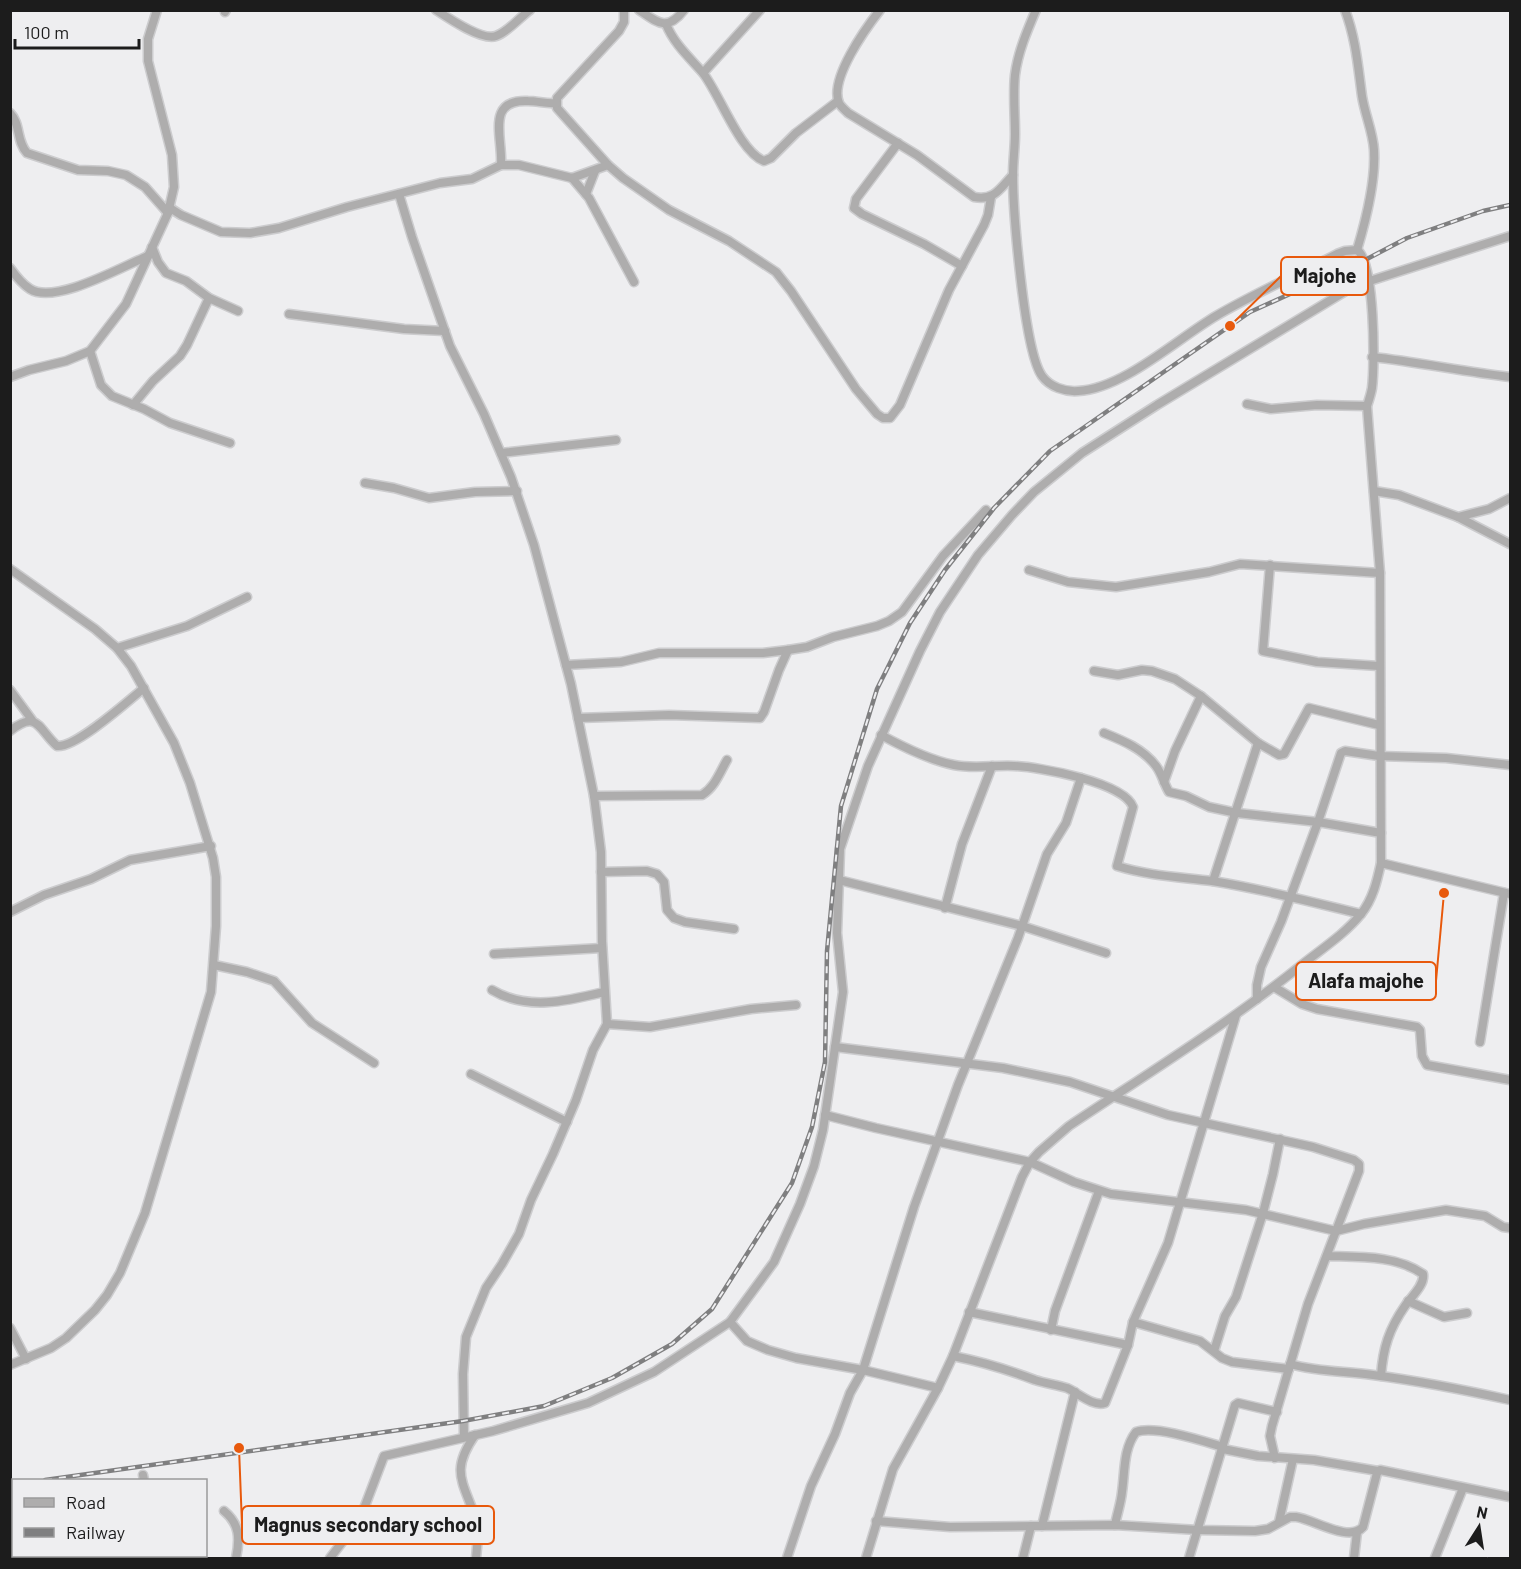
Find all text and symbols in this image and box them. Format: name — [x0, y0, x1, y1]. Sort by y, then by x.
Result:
scale bar — [15, 12, 140, 50]
text: 100 m — [24, 21, 69, 43]
callout: Majohe — [1281, 257, 1368, 295]
text: Majohe — [1294, 263, 1357, 287]
callout: Alafa majohe — [1296, 962, 1436, 1000]
text: Alafa majohe — [1308, 968, 1424, 992]
legend — [12, 1479, 207, 1557]
text: Road — [66, 1491, 106, 1513]
north arrow — [1449, 1497, 1509, 1557]
text: N — [1475, 1501, 1489, 1522]
callout: Magnus secondary school — [242, 1506, 494, 1544]
text: Magnus secondary school — [254, 1512, 482, 1536]
text: Railway — [66, 1521, 125, 1543]

